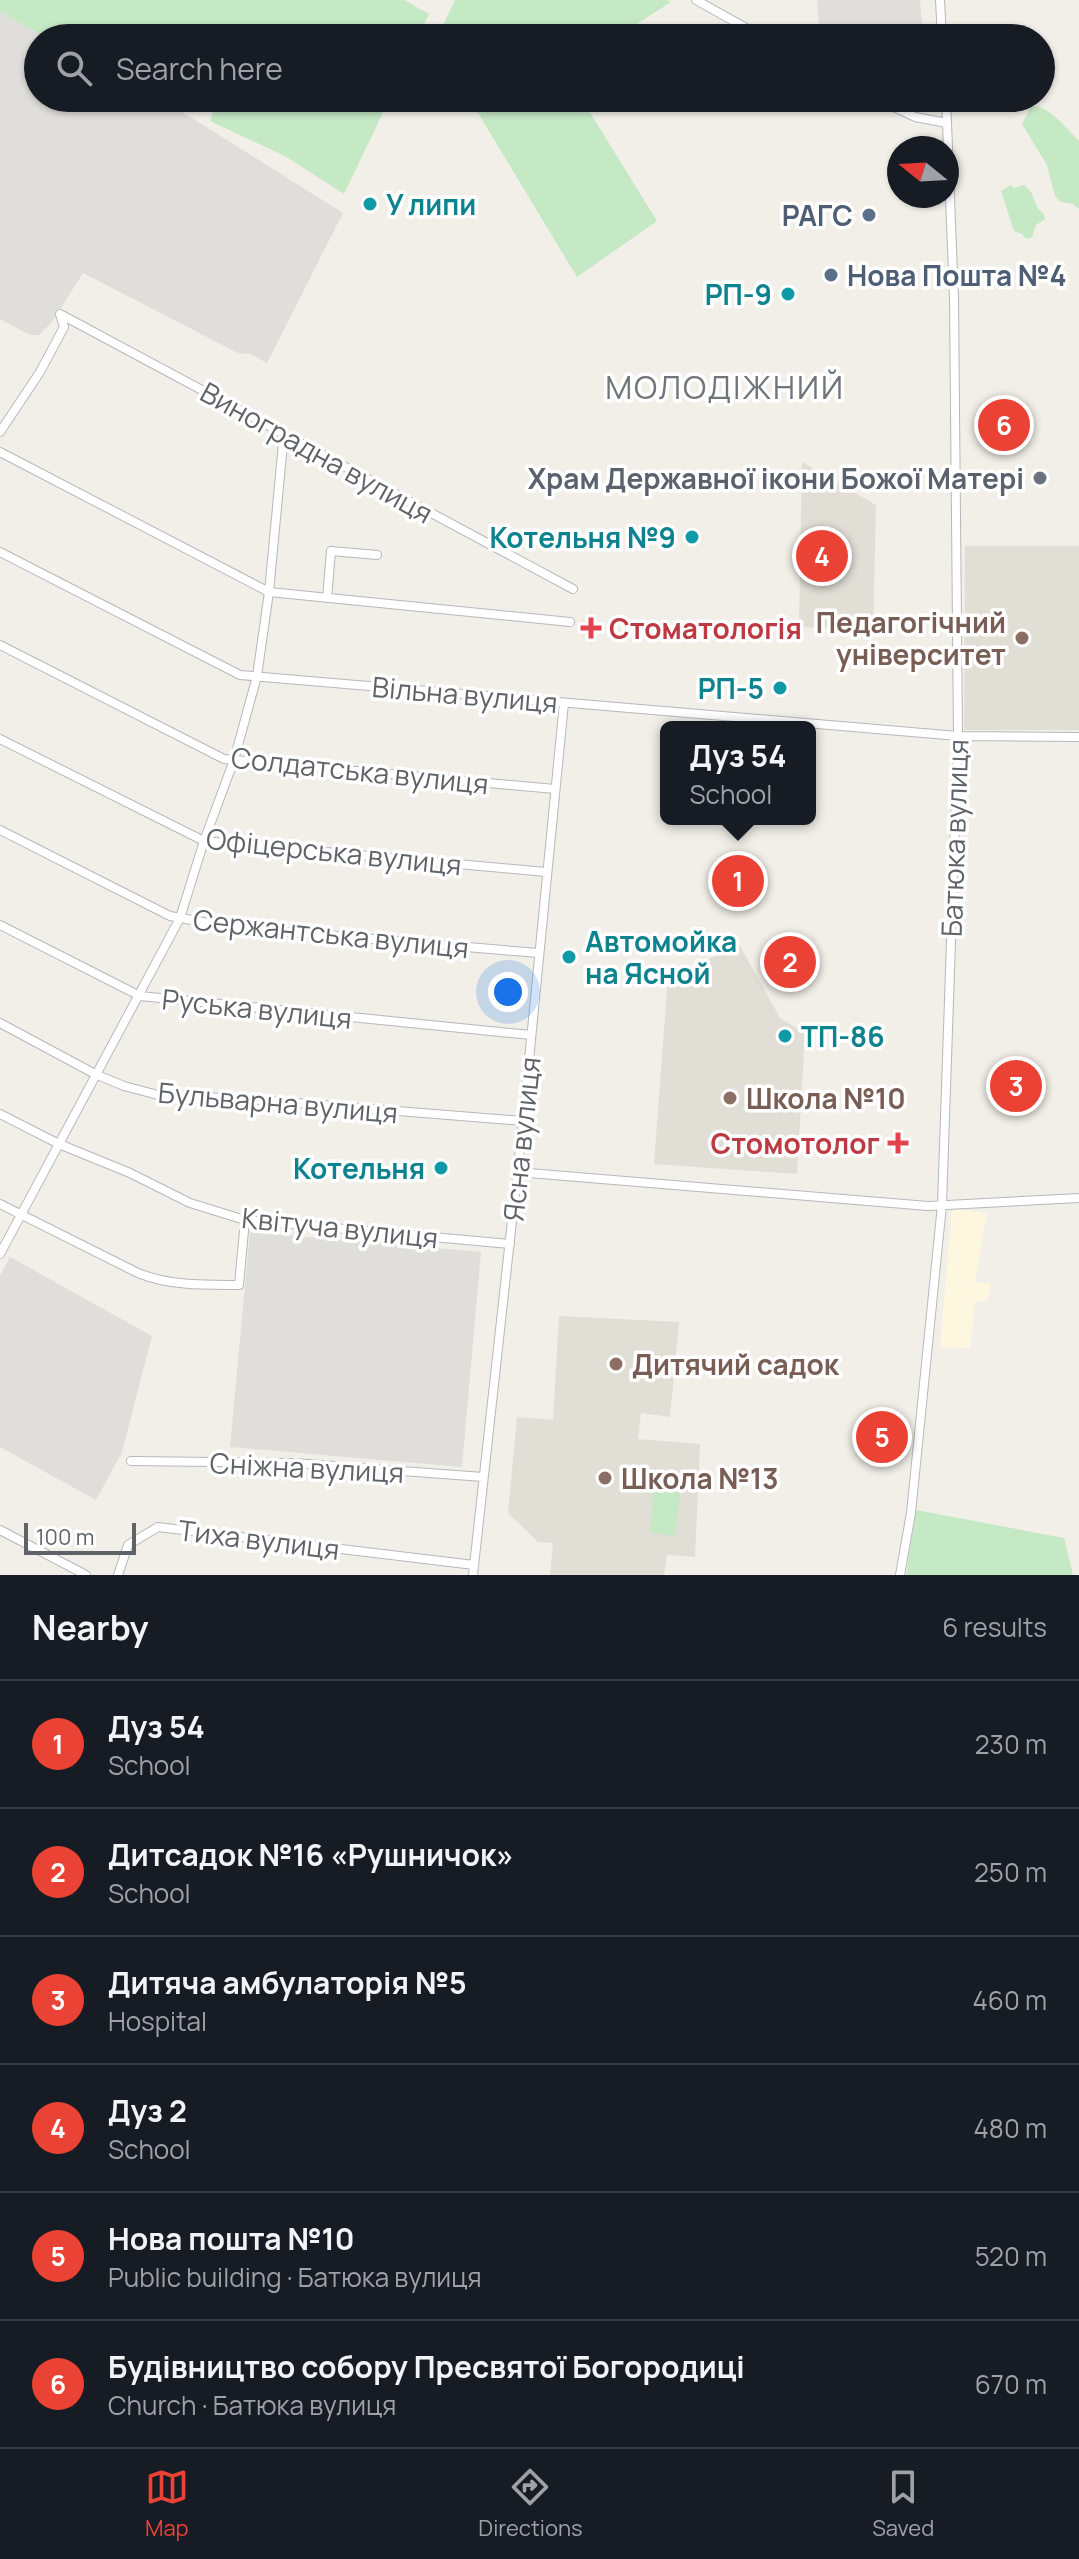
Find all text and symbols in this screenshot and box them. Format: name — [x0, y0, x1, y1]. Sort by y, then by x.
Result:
search box — [24, 24, 1055, 112]
icon: search — [52, 46, 96, 90]
text: Search here — [116, 48, 283, 89]
north arrow — [887, 136, 959, 208]
place label: У липи — [386, 185, 476, 223]
marker: У липи — [361, 195, 379, 213]
place label: РАГС — [782, 196, 853, 234]
marker: РАГС — [860, 206, 878, 224]
place label: Нова Пошта №4 — [847, 256, 1067, 294]
marker: Нова Пошта №4 — [822, 266, 840, 284]
place label: РП-9 — [705, 275, 772, 313]
marker: РП-9 — [779, 285, 797, 303]
district label: МОЛОДІЖНИЙ — [605, 365, 845, 409]
street label: Виноградна вулиця — [194, 372, 440, 532]
pin: 6 — [978, 395, 1030, 455]
place label: Храм Державної ікони Божої Матері — [528, 459, 1024, 497]
marker: Храм Державної ікони Божої Матері — [1031, 469, 1049, 487]
place label: Котельня №9 — [489, 518, 676, 556]
pin: 4 — [796, 526, 848, 586]
marker: Котельня №9 — [683, 528, 701, 546]
place label: Педагогічний університет — [816, 603, 1006, 673]
place label: Стоматологія — [609, 609, 802, 647]
marker: Стоматологія — [580, 617, 602, 639]
marker: Педагогічний університет — [1013, 629, 1031, 647]
street label: Вільна вулиця — [371, 667, 559, 721]
place label: РП-5 — [698, 669, 764, 707]
marker: РП-5 — [771, 679, 789, 697]
popup — [660, 721, 816, 825]
text: Дуз 54 — [690, 735, 786, 776]
street label: Солдатська вулиця — [229, 738, 491, 802]
street label: Батюка вулиця — [932, 738, 976, 938]
text: School — [690, 776, 772, 812]
street label: Офіцерська вулиця — [204, 819, 464, 883]
pin: 1 — [712, 851, 764, 911]
street label: Сержантська вулиця — [191, 900, 471, 966]
place label: Автомойка на Ясной — [585, 922, 737, 992]
pin: 2 — [764, 932, 816, 992]
marker: Автомойка на Ясной — [560, 948, 578, 966]
your location — [488, 972, 528, 1012]
street label: Руська вулиця — [160, 979, 354, 1037]
place label: ТП-86 — [801, 1017, 885, 1055]
marker: ТП-86 — [776, 1027, 794, 1045]
street label: Ясна вулиця — [493, 1055, 549, 1223]
pin: 3 — [990, 1056, 1042, 1116]
street label: Бульварна вулиця — [156, 1073, 400, 1131]
place label: Школа №10 — [746, 1079, 906, 1117]
marker: Школа №10 — [721, 1089, 739, 1107]
place label: Стомотолог — [711, 1124, 880, 1162]
marker: Стомотолог — [887, 1132, 909, 1154]
place label: Котельня — [293, 1149, 425, 1187]
marker: Котельня — [432, 1159, 450, 1177]
street label: Квітуча вулиця — [240, 1198, 440, 1256]
place label: Дитячий садок — [632, 1345, 840, 1383]
marker: Дитячий садок — [607, 1355, 625, 1373]
pin: 5 — [856, 1407, 908, 1467]
street label: Сніжна вулиця — [209, 1443, 405, 1491]
place label: Школа №13 — [621, 1459, 779, 1497]
marker: Школа №13 — [596, 1469, 614, 1487]
street label: Тиха вулиця — [176, 1510, 342, 1568]
scale bar — [24, 1519, 136, 1555]
text: 100 m — [36, 1522, 94, 1552]
text: Nearby — [32, 1604, 148, 1650]
text: 6 results — [942, 1609, 1047, 1645]
text: Дуз 54 — [108, 1706, 205, 1747]
text: 1 — [52, 1726, 64, 1762]
text: 230 m — [975, 1726, 1047, 1762]
text: School — [108, 1747, 191, 1783]
text: Дитсадок №16 «Рушничок» — [108, 1834, 514, 1875]
text: 2 — [50, 1854, 66, 1890]
text: 250 m — [974, 1854, 1047, 1890]
text: School — [108, 1875, 191, 1911]
text: Дитяча амбулаторія №5 — [108, 1962, 467, 2003]
text: 3 — [50, 1982, 66, 2018]
text: 460 m — [972, 1982, 1047, 2018]
text: Hospital — [108, 2003, 207, 2039]
text: Дуз 2 — [108, 2090, 187, 2131]
text: 4 — [50, 2110, 66, 2146]
text: 480 m — [973, 2110, 1047, 2146]
text: School — [108, 2131, 191, 2167]
text: Нова пошта №10 — [108, 2218, 354, 2259]
text: 5 — [50, 2238, 66, 2274]
text: 520 m — [975, 2238, 1047, 2274]
text: Public building · Батюка вулиця — [108, 2259, 482, 2295]
text: Будівництво собору Пресвятої Богородиці — [108, 2346, 745, 2387]
text: 6 — [50, 2366, 66, 2402]
text: 670 m — [975, 2366, 1047, 2402]
text: Church · Батюка вулиця — [108, 2387, 396, 2423]
tab: Map — [145, 2465, 189, 2543]
tab: Directions — [478, 2465, 583, 2543]
tab: Saved — [872, 2465, 934, 2543]

